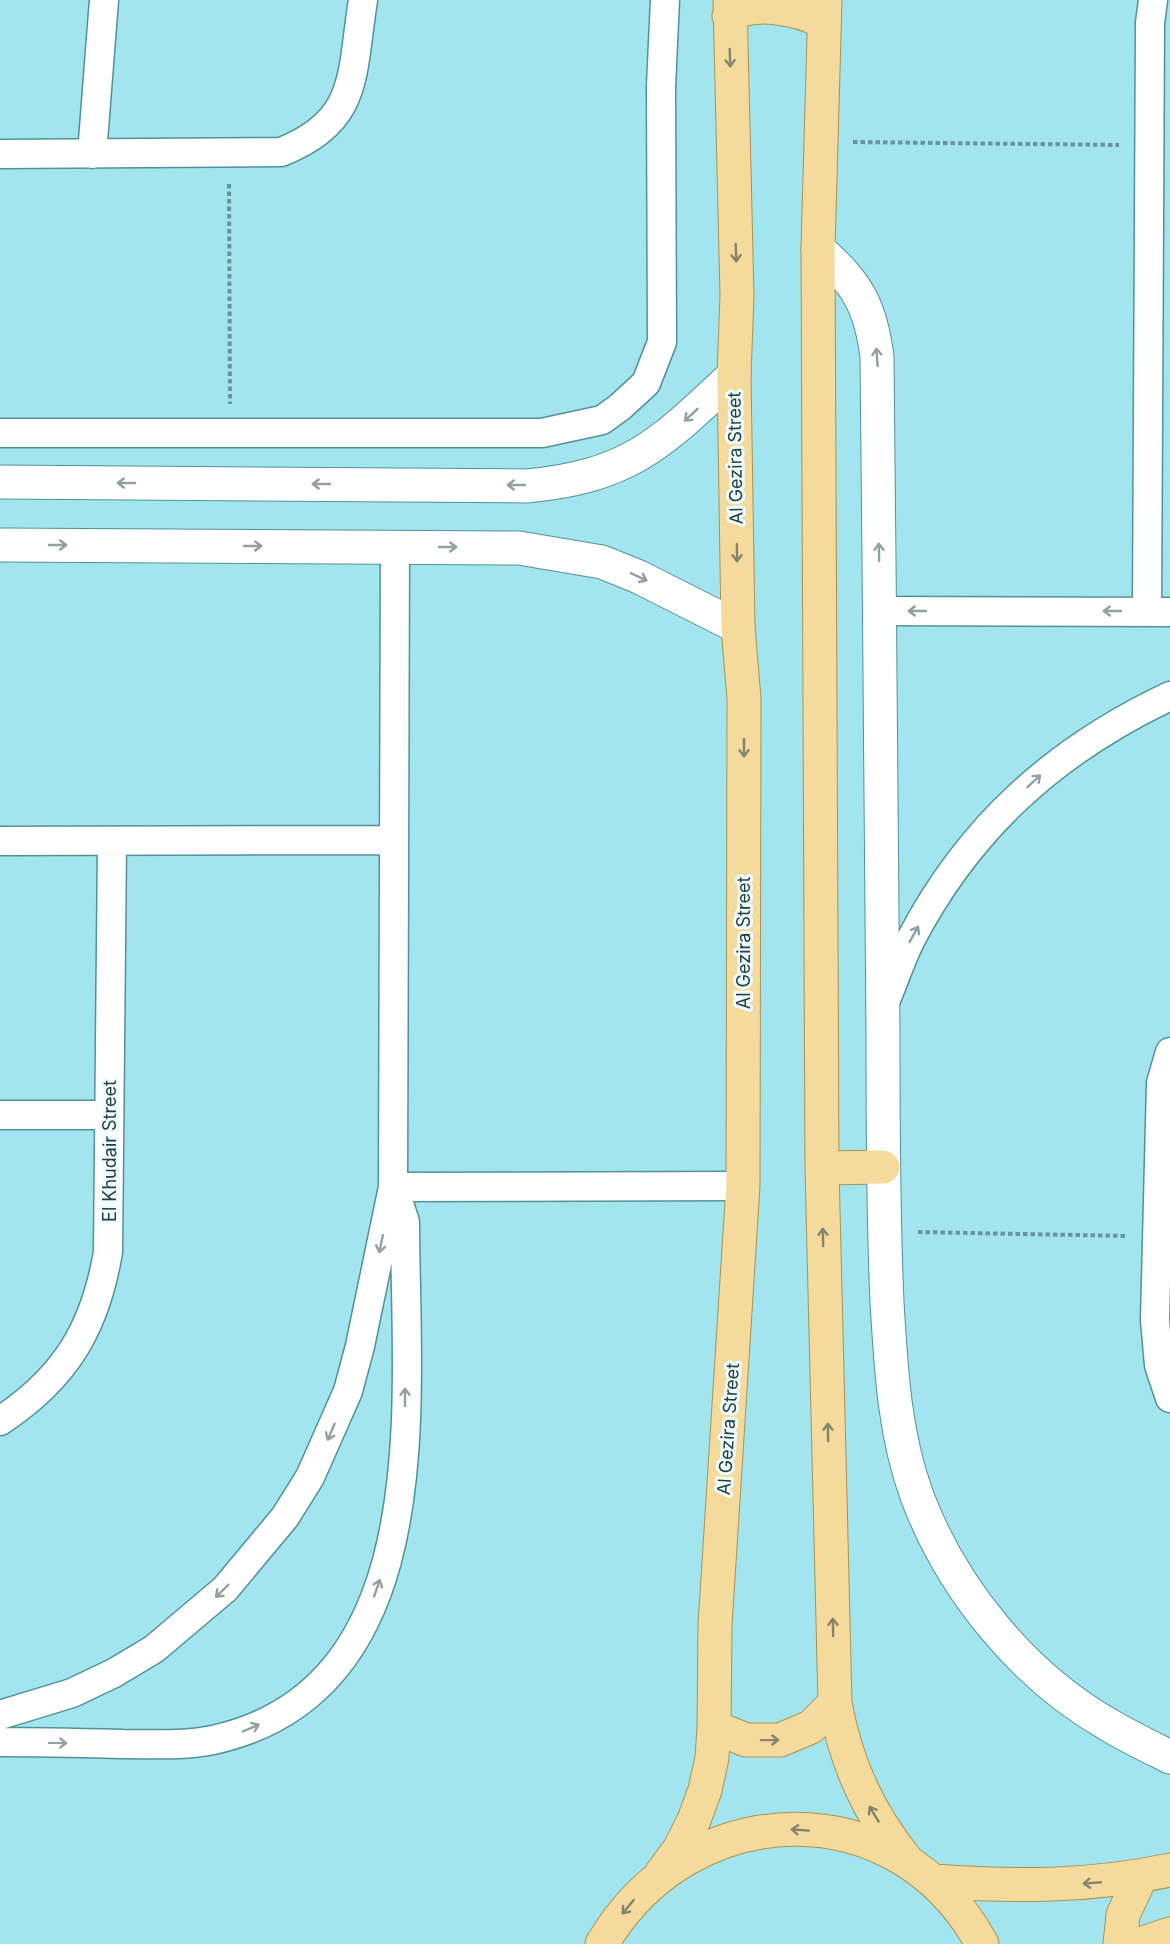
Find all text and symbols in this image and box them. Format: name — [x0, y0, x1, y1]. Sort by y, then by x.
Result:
one-way arrow — [725, 48, 736, 68]
one-way arrow — [730, 243, 742, 263]
one-way arrow — [871, 348, 882, 368]
street label: Al Gezira Street — [723, 391, 747, 524]
one-way arrow — [684, 408, 699, 422]
one-way arrow — [116, 477, 136, 489]
one-way arrow — [311, 478, 331, 490]
one-way arrow — [506, 480, 526, 491]
one-way arrow — [48, 539, 68, 551]
one-way arrow — [243, 540, 263, 552]
one-way arrow — [438, 541, 458, 553]
one-way arrow — [731, 543, 743, 563]
one-way arrow — [873, 543, 885, 563]
one-way arrow — [630, 572, 648, 584]
one-way arrow — [907, 605, 927, 617]
one-way arrow — [1102, 606, 1122, 617]
one-way arrow — [738, 738, 750, 758]
one-way arrow — [1027, 774, 1042, 789]
street label: Al Gezira Street — [733, 877, 754, 1009]
one-way arrow — [909, 926, 921, 943]
street label: El Khudair Street — [99, 1080, 120, 1222]
one-way arrow — [817, 1227, 829, 1247]
one-way arrow — [375, 1234, 386, 1253]
street label: Al Gezira Street — [713, 1362, 743, 1496]
one-way arrow — [399, 1387, 411, 1407]
one-way arrow — [325, 1422, 337, 1440]
one-way arrow — [822, 1422, 834, 1442]
one-way arrow — [373, 1579, 384, 1598]
one-way arrow — [214, 1584, 229, 1599]
one-way arrow — [827, 1617, 839, 1637]
one-way arrow — [242, 1722, 260, 1733]
one-way arrow — [759, 1734, 779, 1746]
one-way arrow — [48, 1737, 68, 1748]
one-way arrow — [867, 1806, 879, 1823]
one-way arrow — [790, 1824, 810, 1835]
one-way arrow — [1082, 1878, 1102, 1889]
one-way arrow — [622, 1899, 635, 1915]

